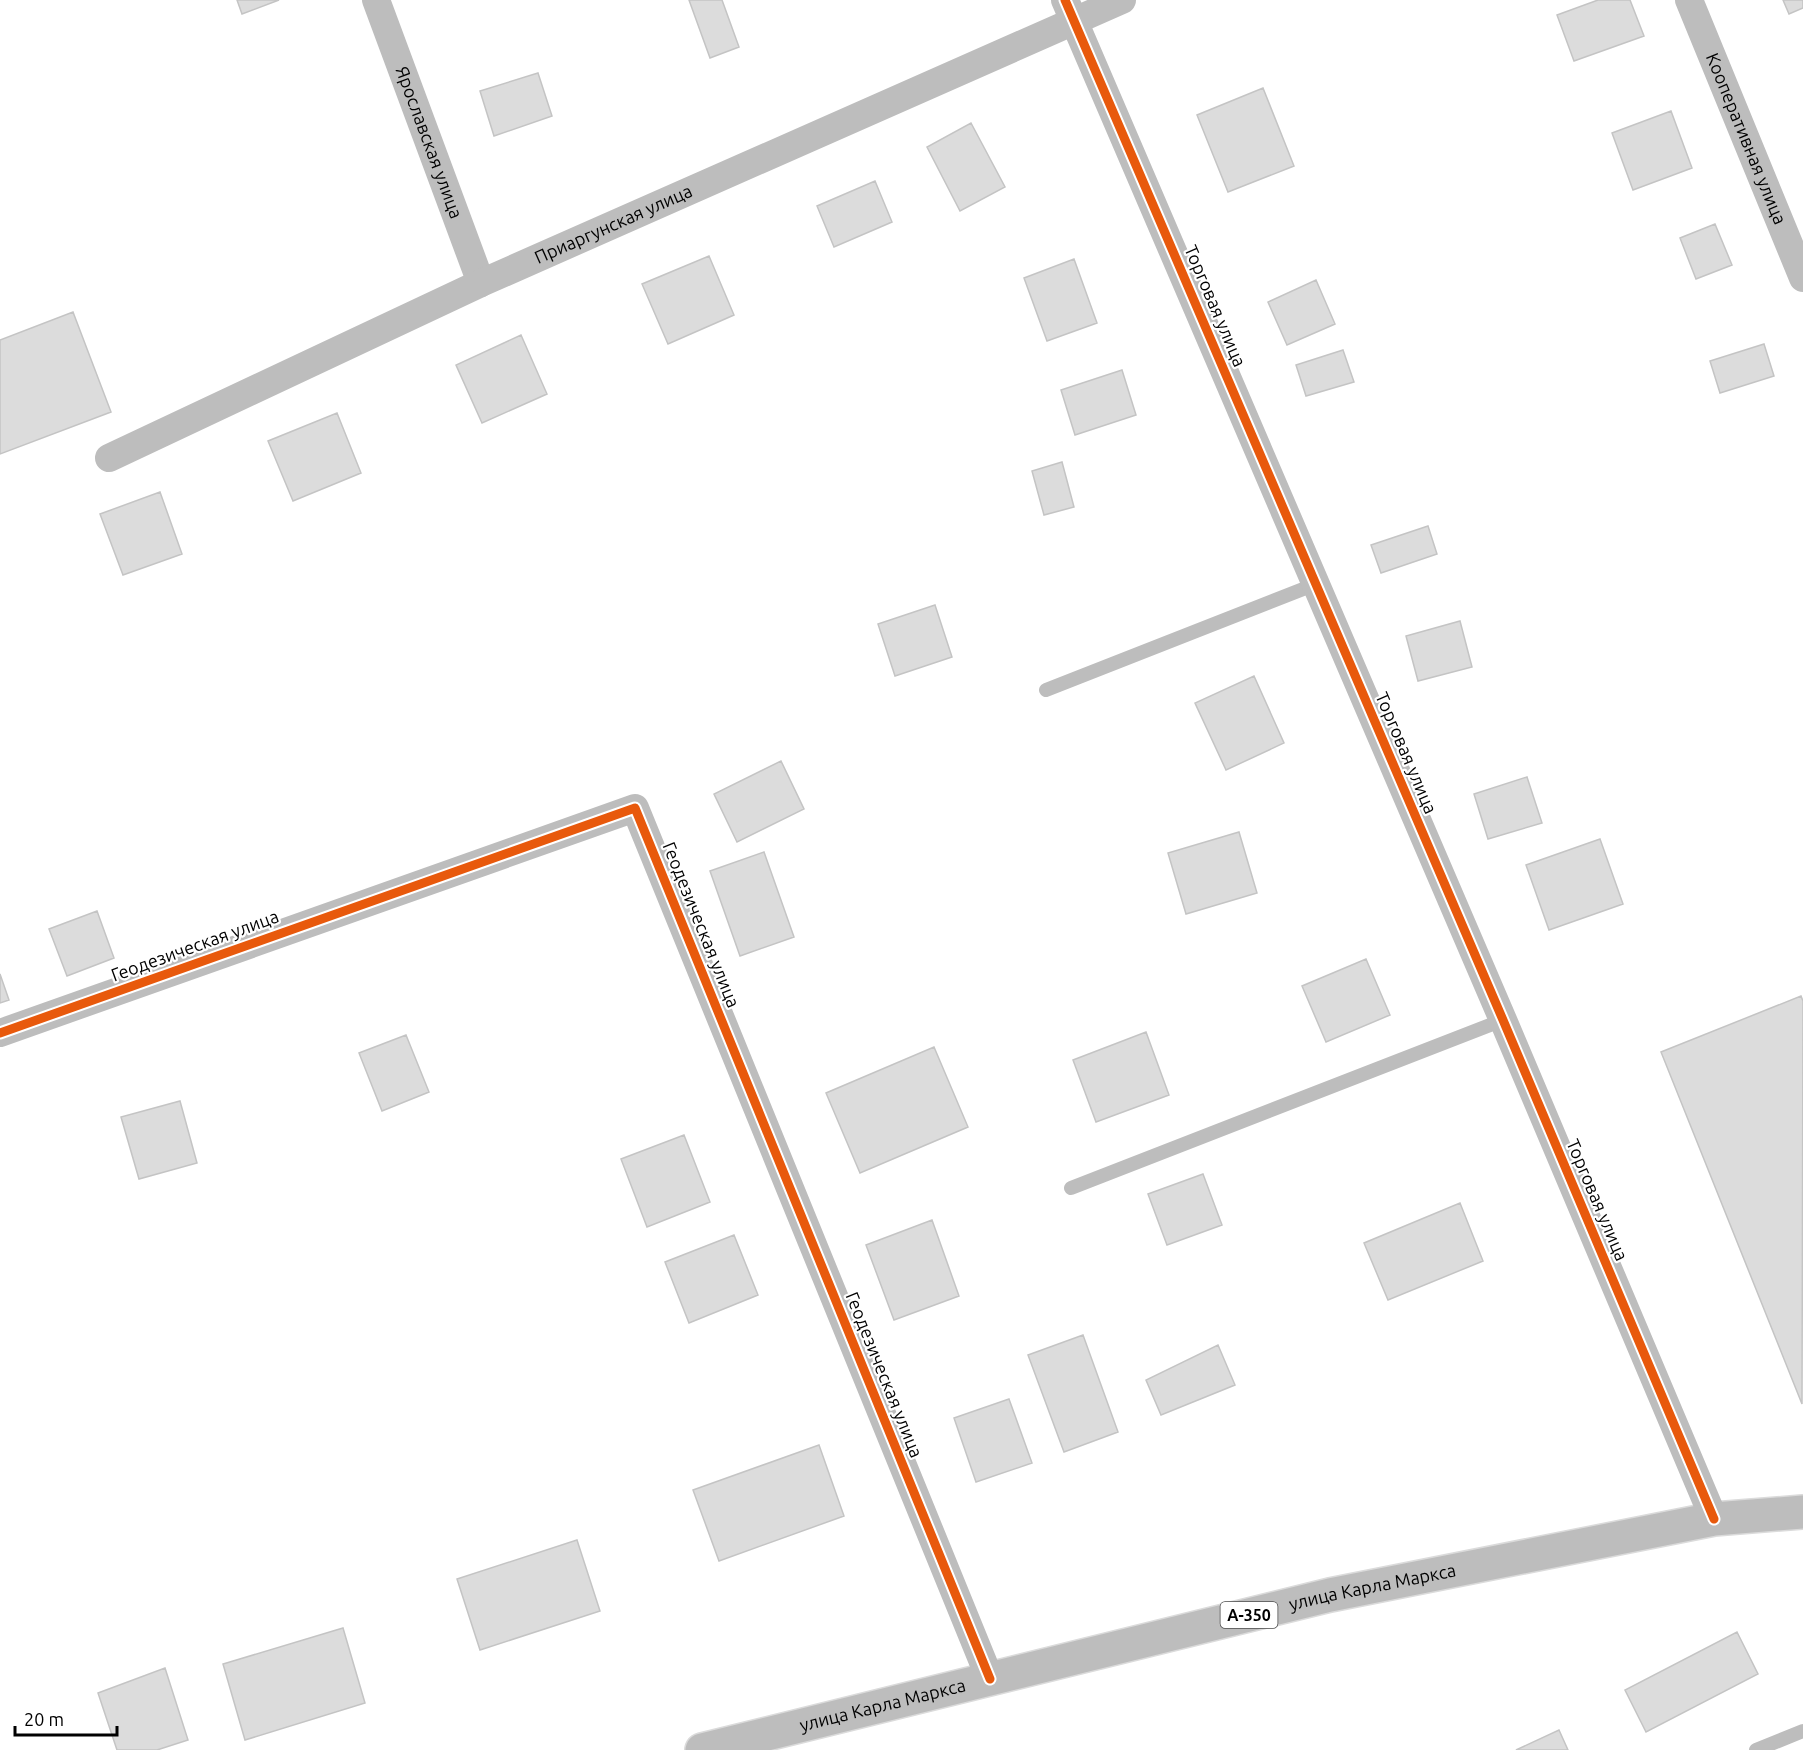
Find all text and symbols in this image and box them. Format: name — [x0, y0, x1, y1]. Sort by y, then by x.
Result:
street label: Кооперативная улица — [1703, 50, 1791, 227]
street label: Ярославская улица — [392, 63, 467, 221]
street label: Приаргунская улица — [531, 180, 695, 267]
street label: Торговая улица — [1181, 242, 1251, 369]
street label: Торговая улица — [1372, 689, 1442, 816]
street label: Геодезическая улица — [660, 839, 744, 1010]
street label: Геодезическая улица — [108, 905, 281, 985]
street label: Торговая улица — [1563, 1136, 1633, 1263]
street label: Геодезическая улица — [843, 1289, 927, 1460]
street label: улица Карла Маркса — [1287, 1559, 1458, 1614]
road number: А-350 — [1220, 1602, 1278, 1628]
street label: улица Карла Маркса — [797, 1674, 967, 1735]
scale bar — [15, 1699, 117, 1737]
text: 20 m — [24, 1709, 64, 1729]

